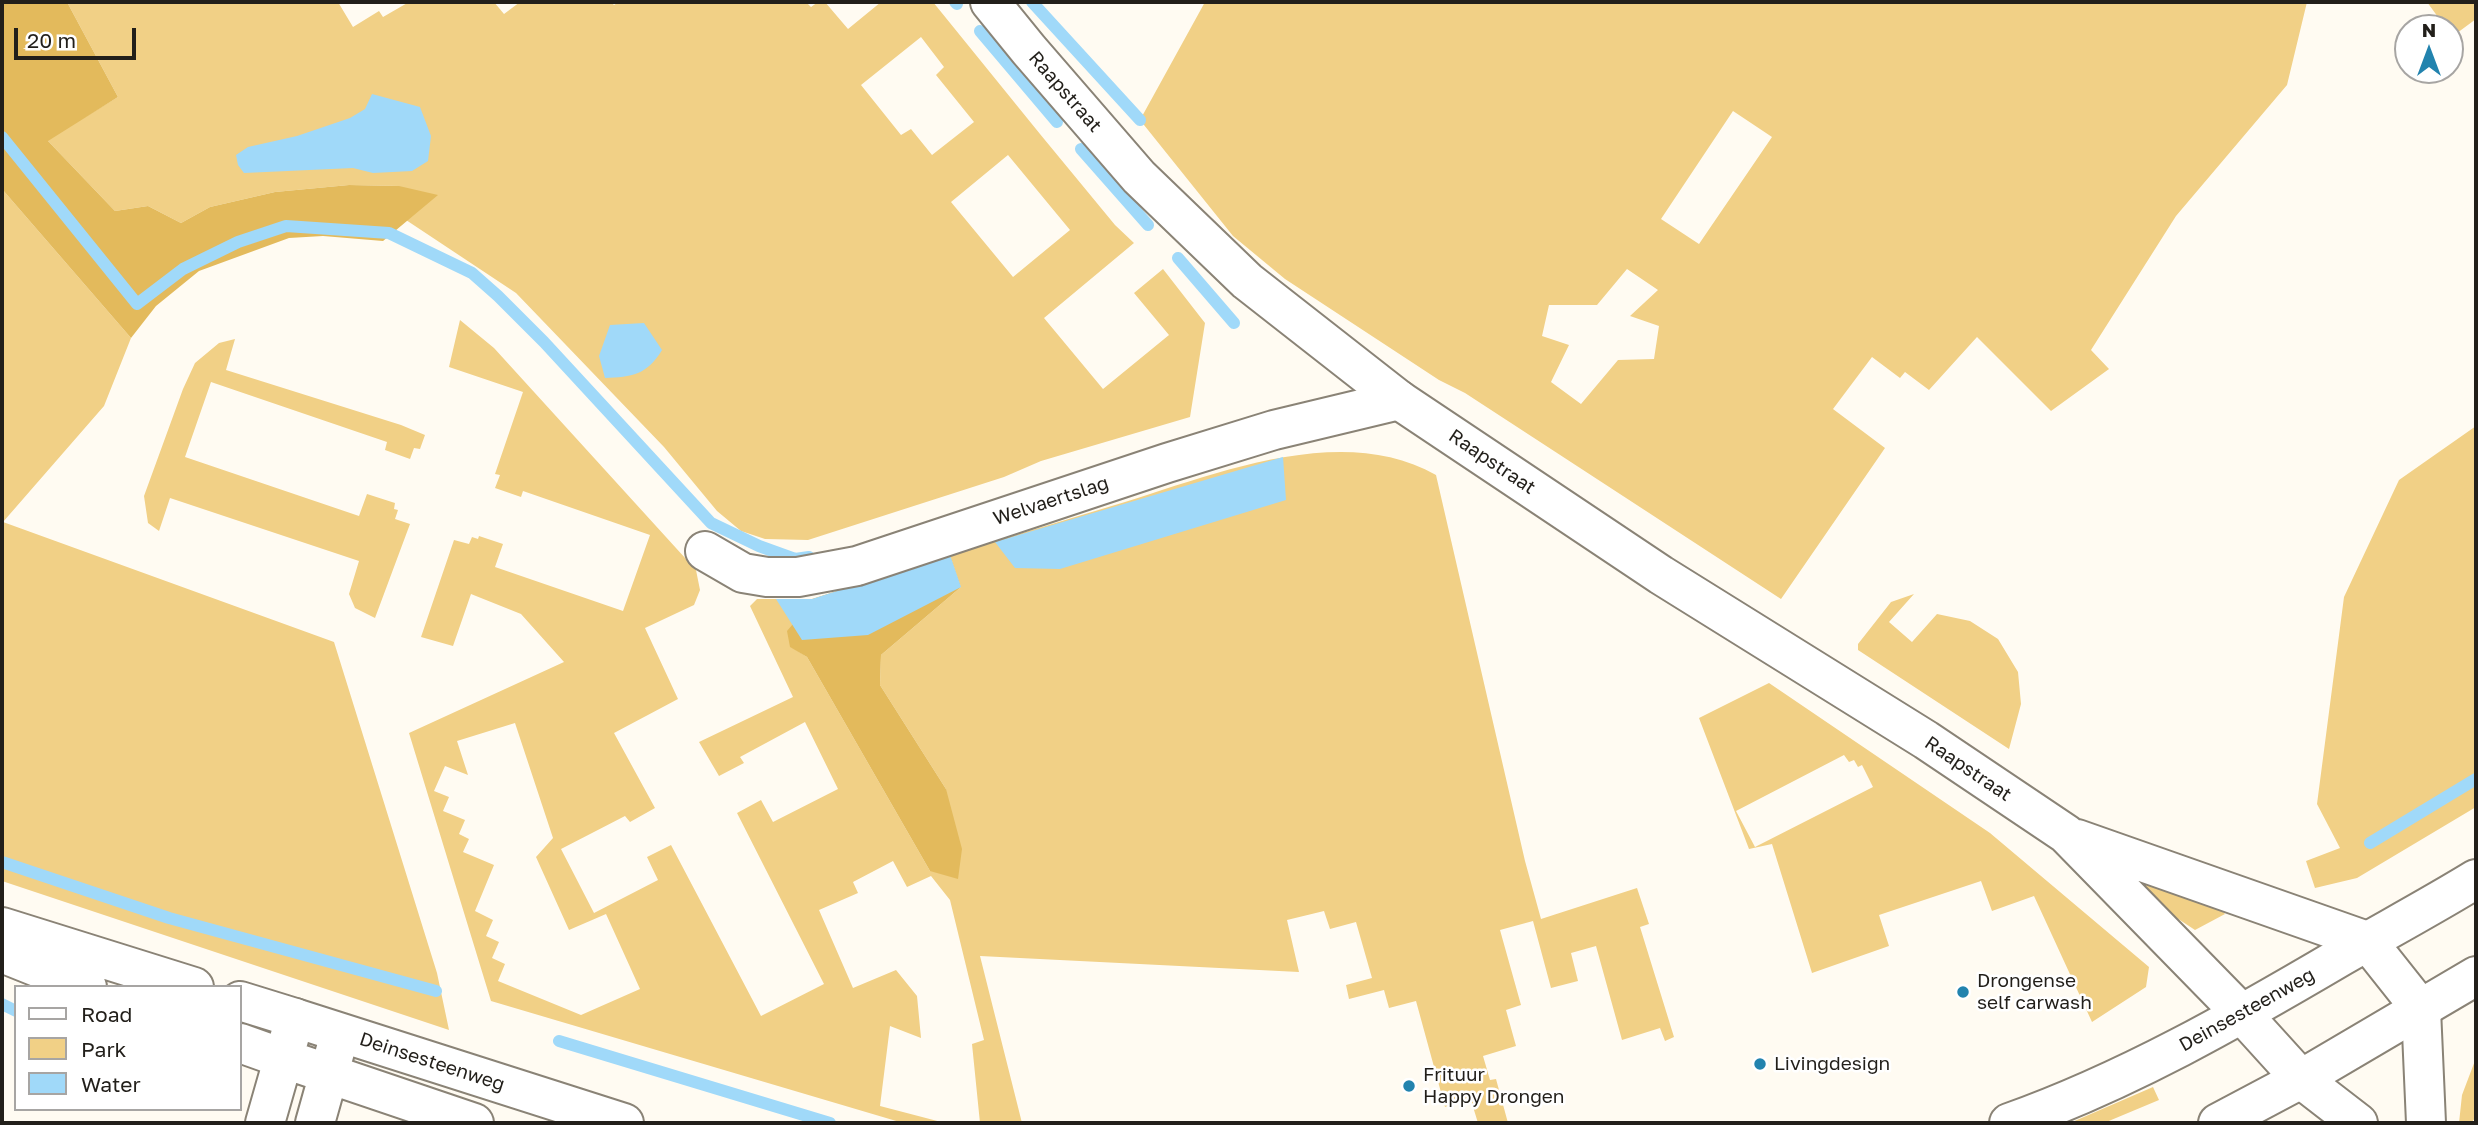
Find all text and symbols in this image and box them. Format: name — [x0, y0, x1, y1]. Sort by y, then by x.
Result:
scale bar — [18, 14, 140, 58]
north arrow — [2394, 14, 2464, 84]
text: N — [2422, 18, 2436, 41]
text: 20 m — [27, 27, 76, 53]
street label: Raapstraat — [1024, 47, 1106, 137]
street label: Raapstraat — [1444, 425, 1540, 499]
street label: Welvaertslag — [990, 472, 1112, 530]
street label: Raapstraat — [1920, 732, 2016, 806]
street label: Deinsesteenweg — [2175, 963, 2319, 1057]
place label: Drongense self carwash — [1977, 970, 2092, 1014]
marker: Drongense self carwash — [1955, 984, 1971, 1000]
legend — [14, 985, 242, 1111]
text: Road — [81, 1001, 132, 1027]
street label: Deinsesteenweg — [357, 1028, 507, 1096]
text: Park — [81, 1036, 126, 1062]
place label: Livingdesign — [1774, 1053, 1890, 1075]
marker: Livingdesign — [1752, 1056, 1768, 1072]
place label: Frituur Happy Drongen — [1423, 1064, 1565, 1108]
text: Water — [81, 1071, 141, 1097]
marker: Frituur Happy Drongen — [1401, 1078, 1417, 1094]

